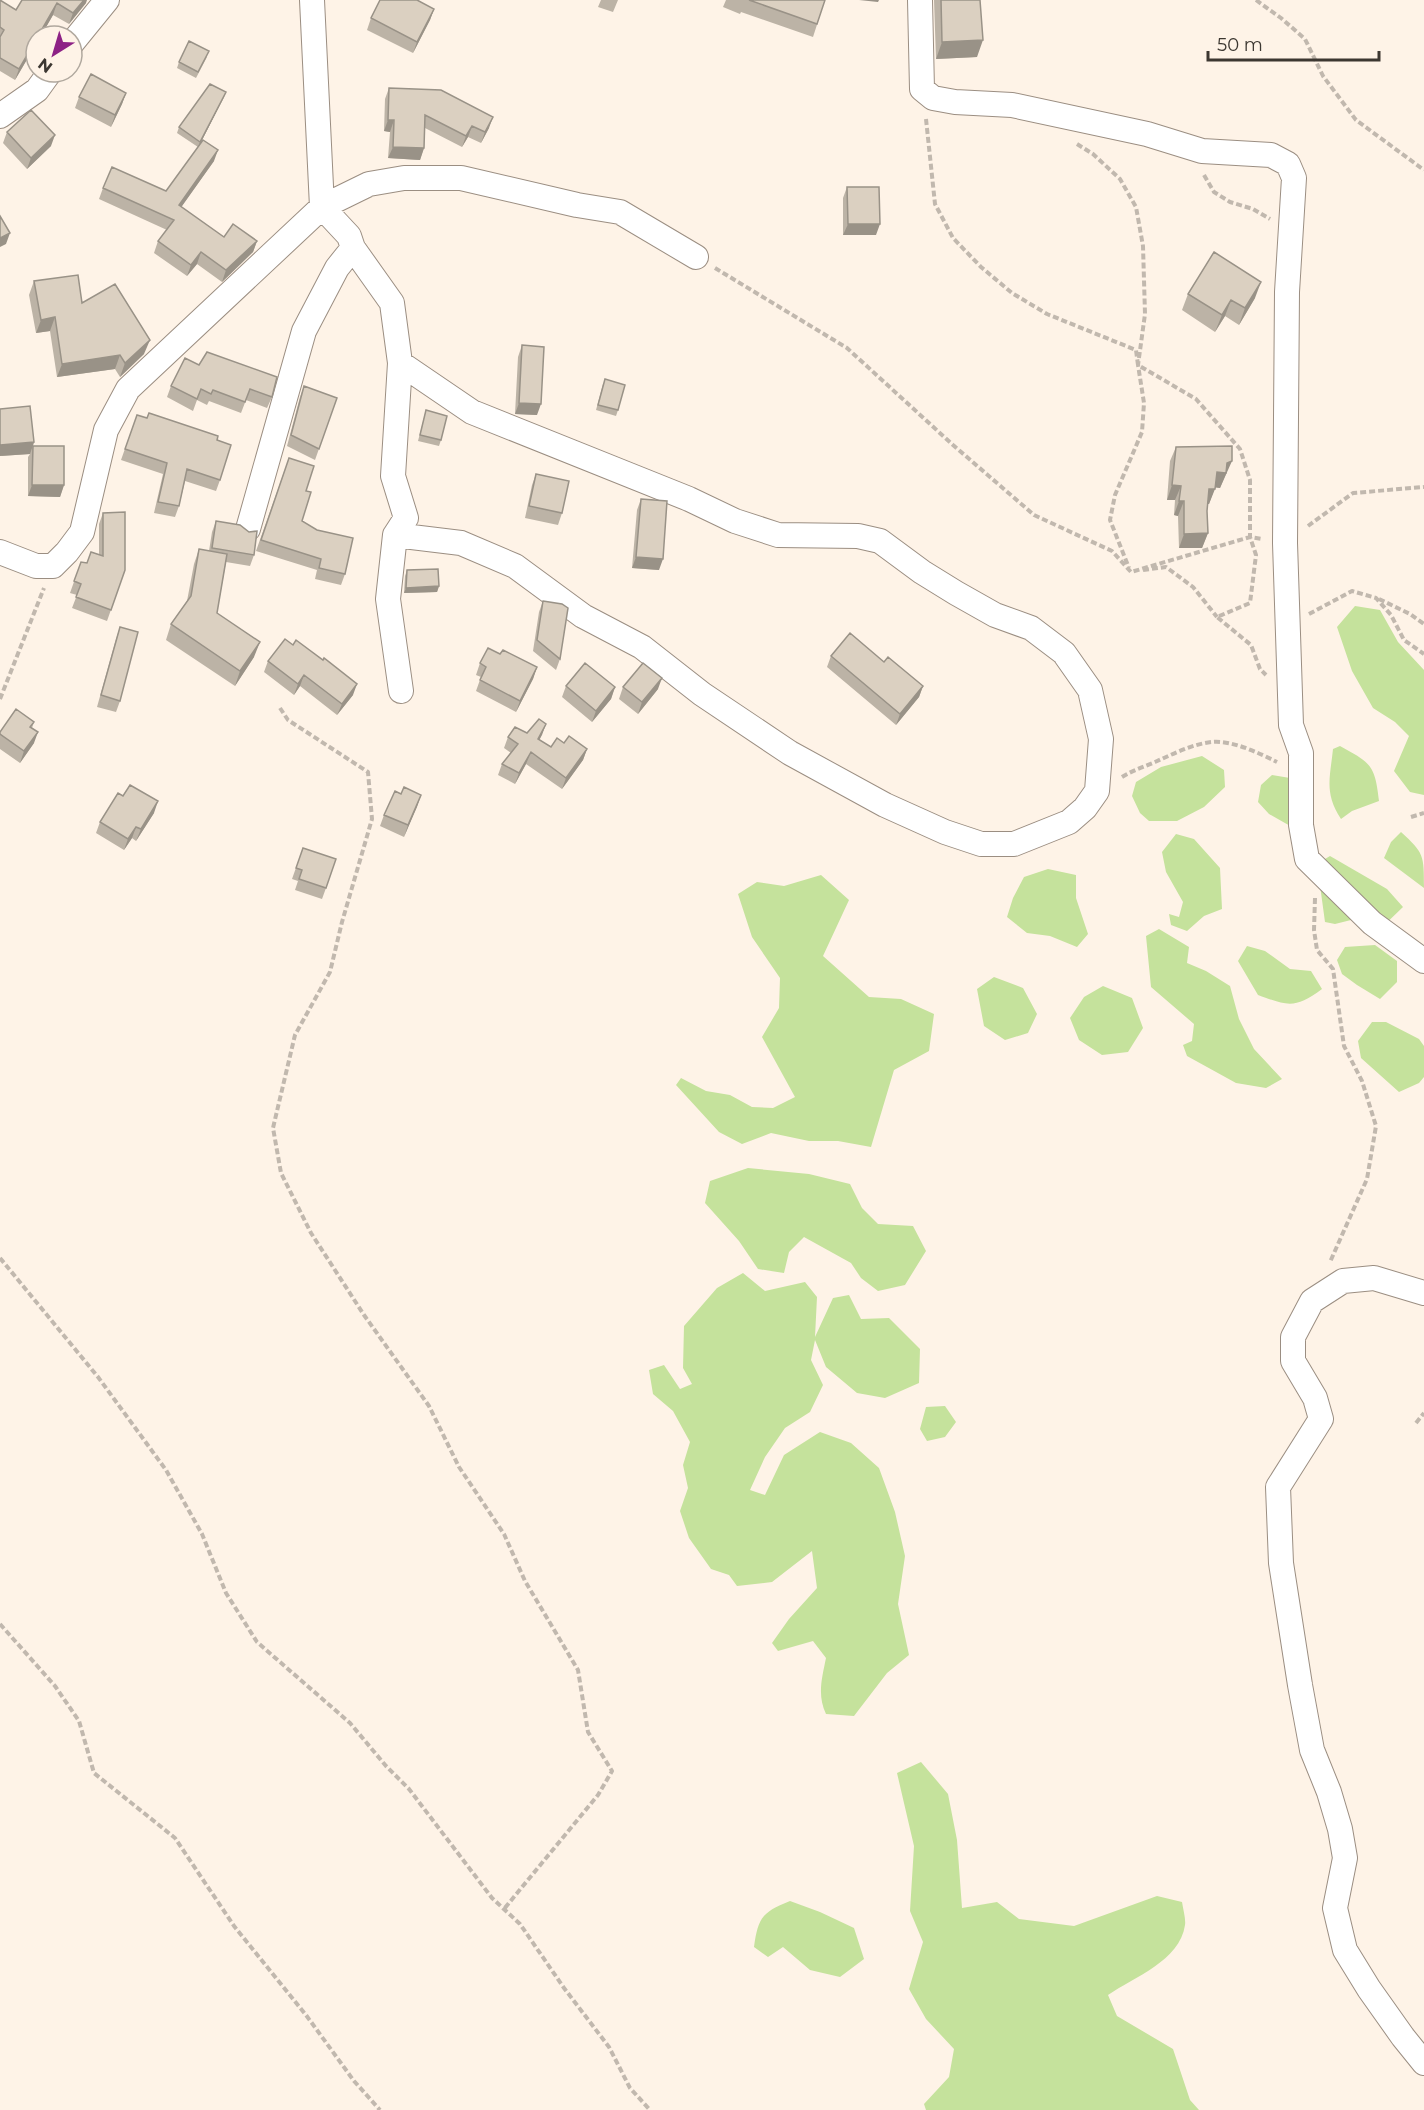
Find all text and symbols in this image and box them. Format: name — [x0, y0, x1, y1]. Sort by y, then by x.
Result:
north arrow — [24, 24, 84, 84]
scale bar — [1208, 24, 1379, 62]
text: 50 m — [1217, 34, 1263, 56]
text: N — [34, 54, 56, 77]

